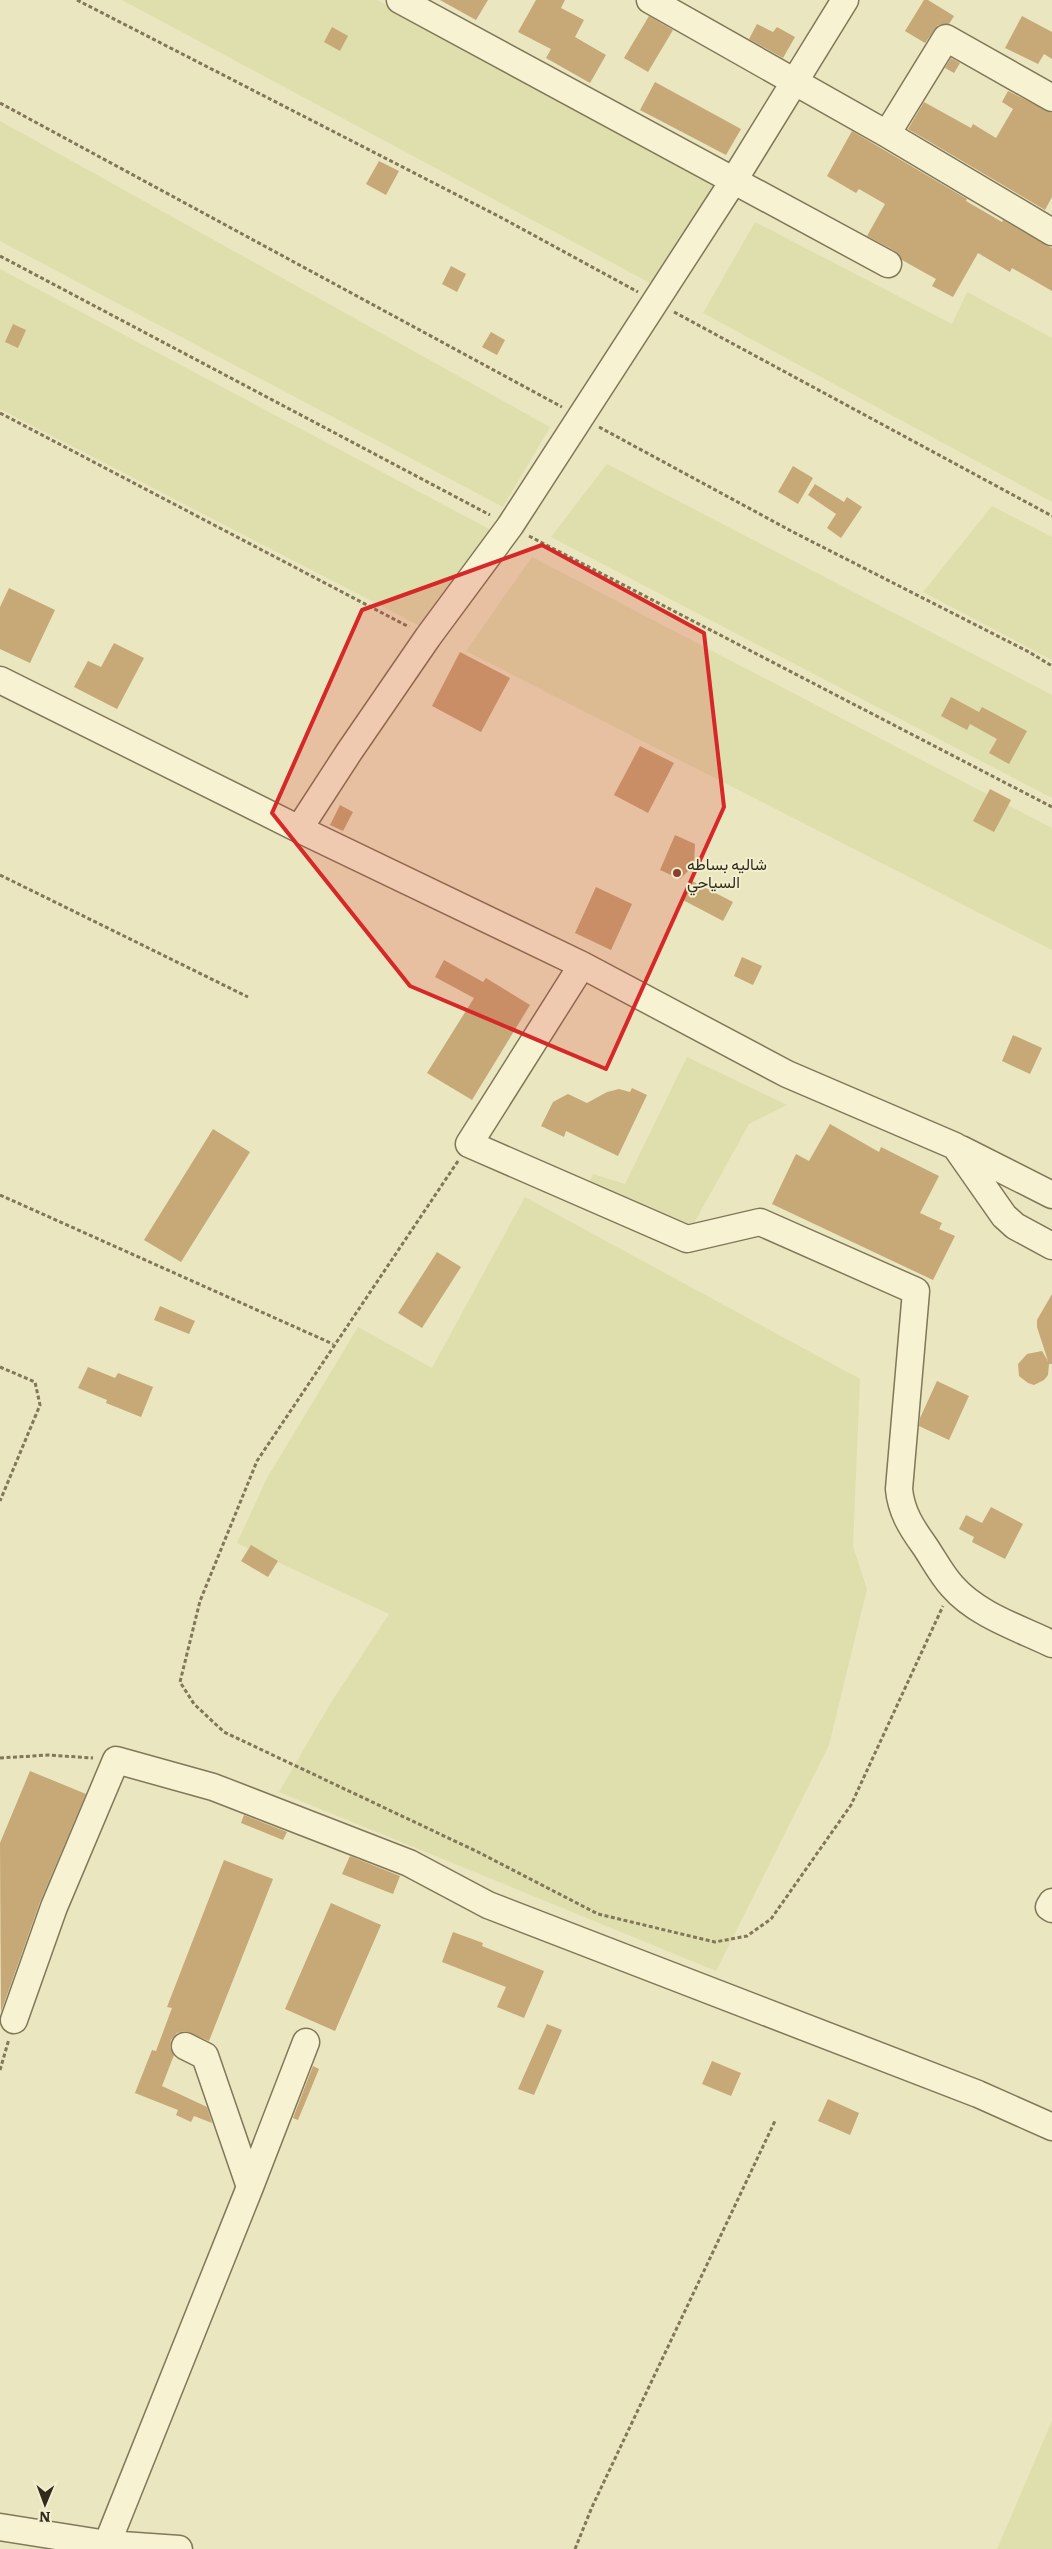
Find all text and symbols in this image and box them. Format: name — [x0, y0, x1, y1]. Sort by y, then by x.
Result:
place label: شاليه بساطه السياحي — [687, 851, 767, 896]
marker: شاليه بساطه السياحي — [671, 867, 683, 879]
north arrow — [20, 2479, 70, 2529]
text: N — [38, 2508, 51, 2528]

